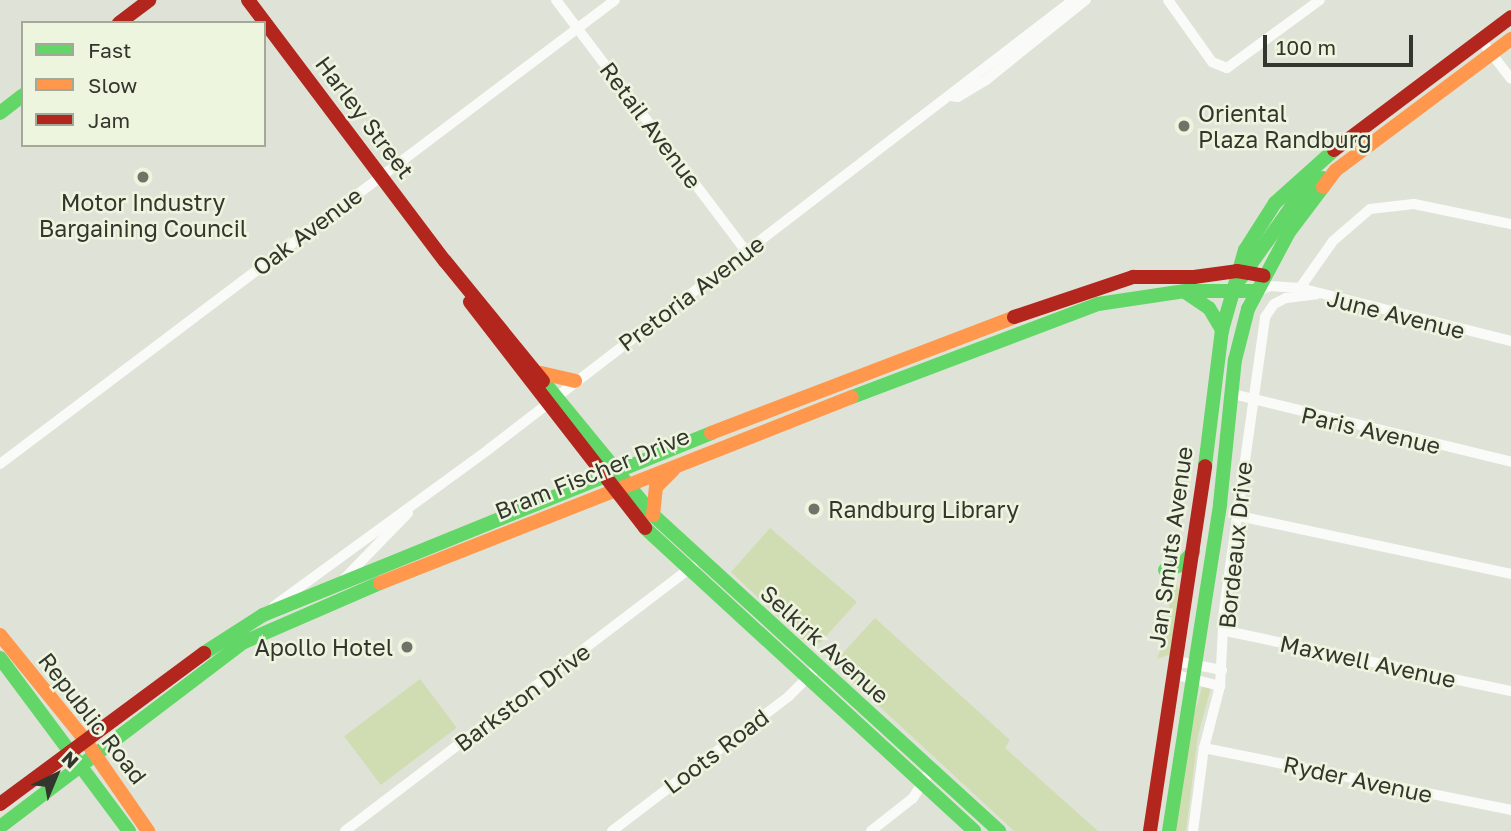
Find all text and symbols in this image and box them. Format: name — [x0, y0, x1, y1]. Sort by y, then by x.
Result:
legend — [21, 21, 266, 147]
scale bar — [1266, 21, 1416, 65]
text: 100 m — [1276, 34, 1336, 60]
text: Fast — [88, 37, 131, 63]
street label: Harley Street — [310, 50, 420, 184]
street label: Retail Avenue — [594, 56, 708, 194]
text: Slow — [88, 72, 137, 98]
place label: Oriental Plaza Randburg — [1198, 99, 1372, 153]
text: Jam — [88, 107, 130, 133]
marker: Oriental Plaza Randburg — [1176, 118, 1192, 134]
marker: Motor Industry Bargaining Council — [135, 169, 151, 185]
street label: Oak Avenue — [247, 181, 367, 281]
place label: Motor Industry Bargaining Council — [39, 188, 247, 242]
street label: Pretoria Avenue — [613, 229, 769, 357]
street label: June Avenue — [1324, 284, 1468, 344]
street label: Paris Avenue — [1299, 401, 1443, 459]
street label: Bram Fischer Drive — [491, 421, 693, 525]
street label: Jan Smuts Avenue — [1142, 445, 1198, 649]
street label: Bordeaux Drive — [1213, 460, 1257, 630]
place label: Randburg Library — [828, 495, 1019, 523]
marker: Randburg Library — [806, 501, 822, 517]
street label: Selkirk Avenue — [755, 579, 895, 709]
street label: Maxwell Avenue — [1278, 629, 1458, 693]
place label: Apollo Hotel — [254, 633, 393, 661]
street label: Barkston Drive — [449, 637, 595, 757]
marker: Apollo Hotel — [399, 639, 415, 655]
street label: Republic Road — [33, 647, 153, 789]
street label: Loots Road — [658, 703, 774, 799]
north arrow — [21, 740, 91, 810]
text: N — [58, 746, 84, 773]
street label: Ryder Avenue — [1281, 750, 1435, 808]

